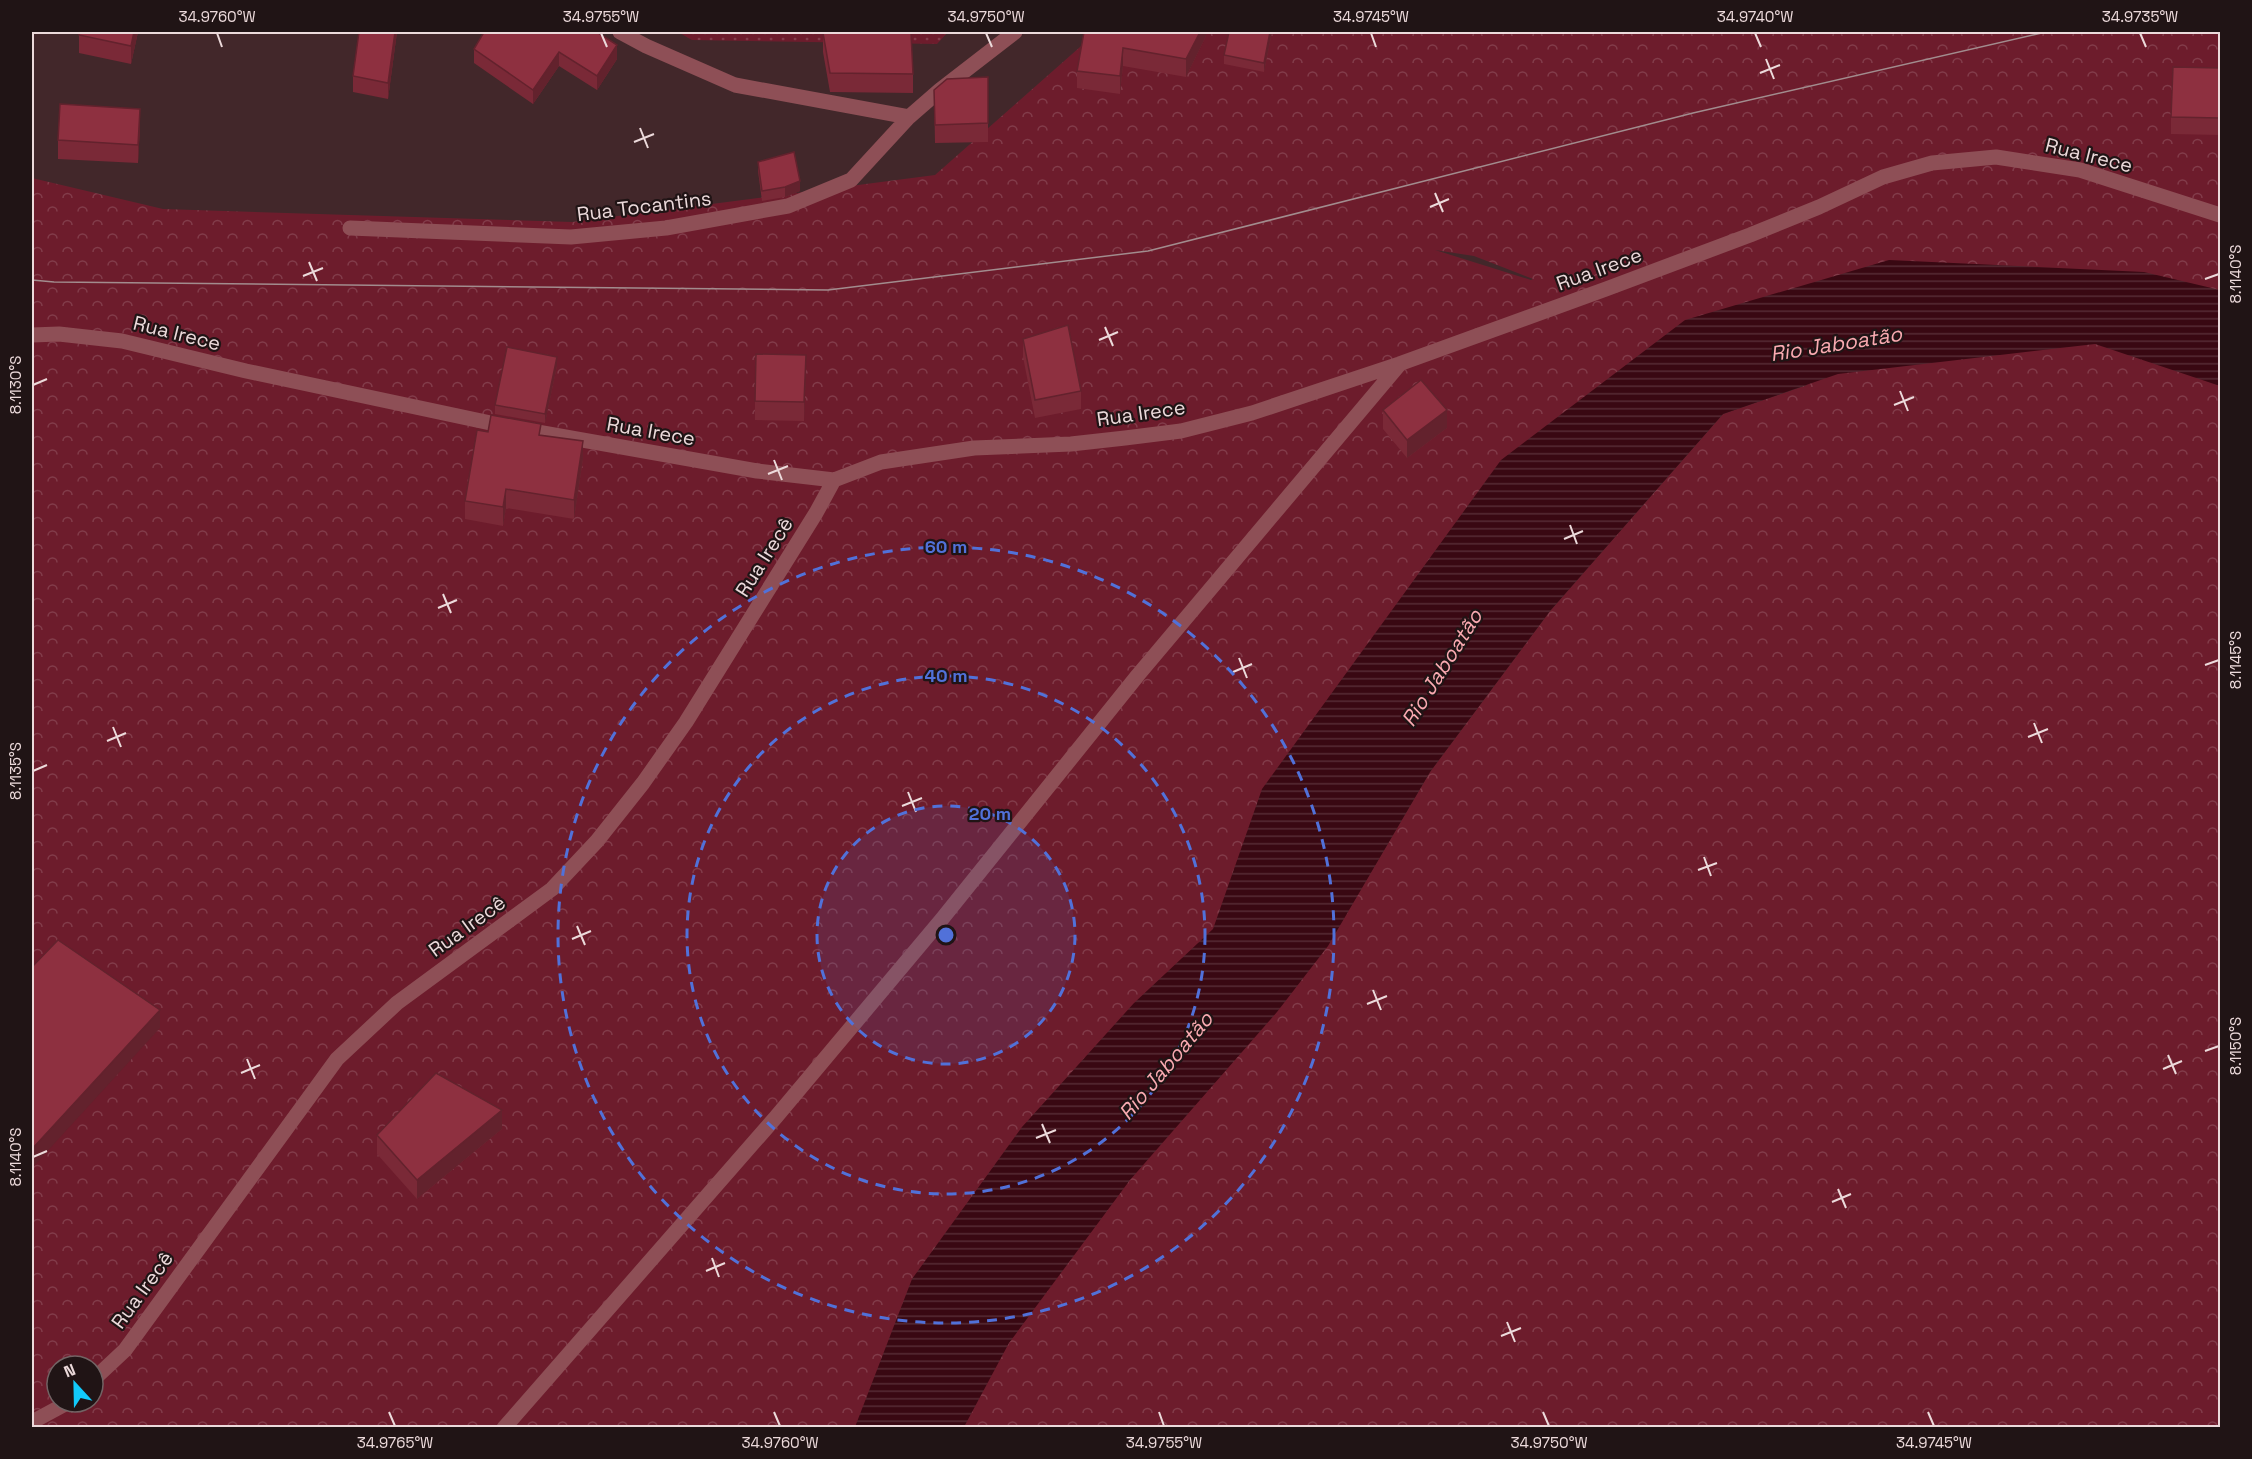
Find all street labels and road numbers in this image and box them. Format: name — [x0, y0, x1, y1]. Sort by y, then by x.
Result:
street label: Rua Irece — [2043, 132, 2135, 178]
street label: Rua Tocantins — [575, 185, 713, 227]
street label: Rua Irece — [1553, 242, 1645, 296]
street label: Rua Irece — [131, 310, 223, 356]
street label: Rua Irece — [1095, 394, 1187, 432]
street label: Rua Irece — [605, 410, 697, 452]
street label: Rua Irecê — [729, 512, 799, 602]
street label: Rua Irecê — [423, 889, 511, 963]
street label: Rua Irecê — [105, 1246, 179, 1334]

